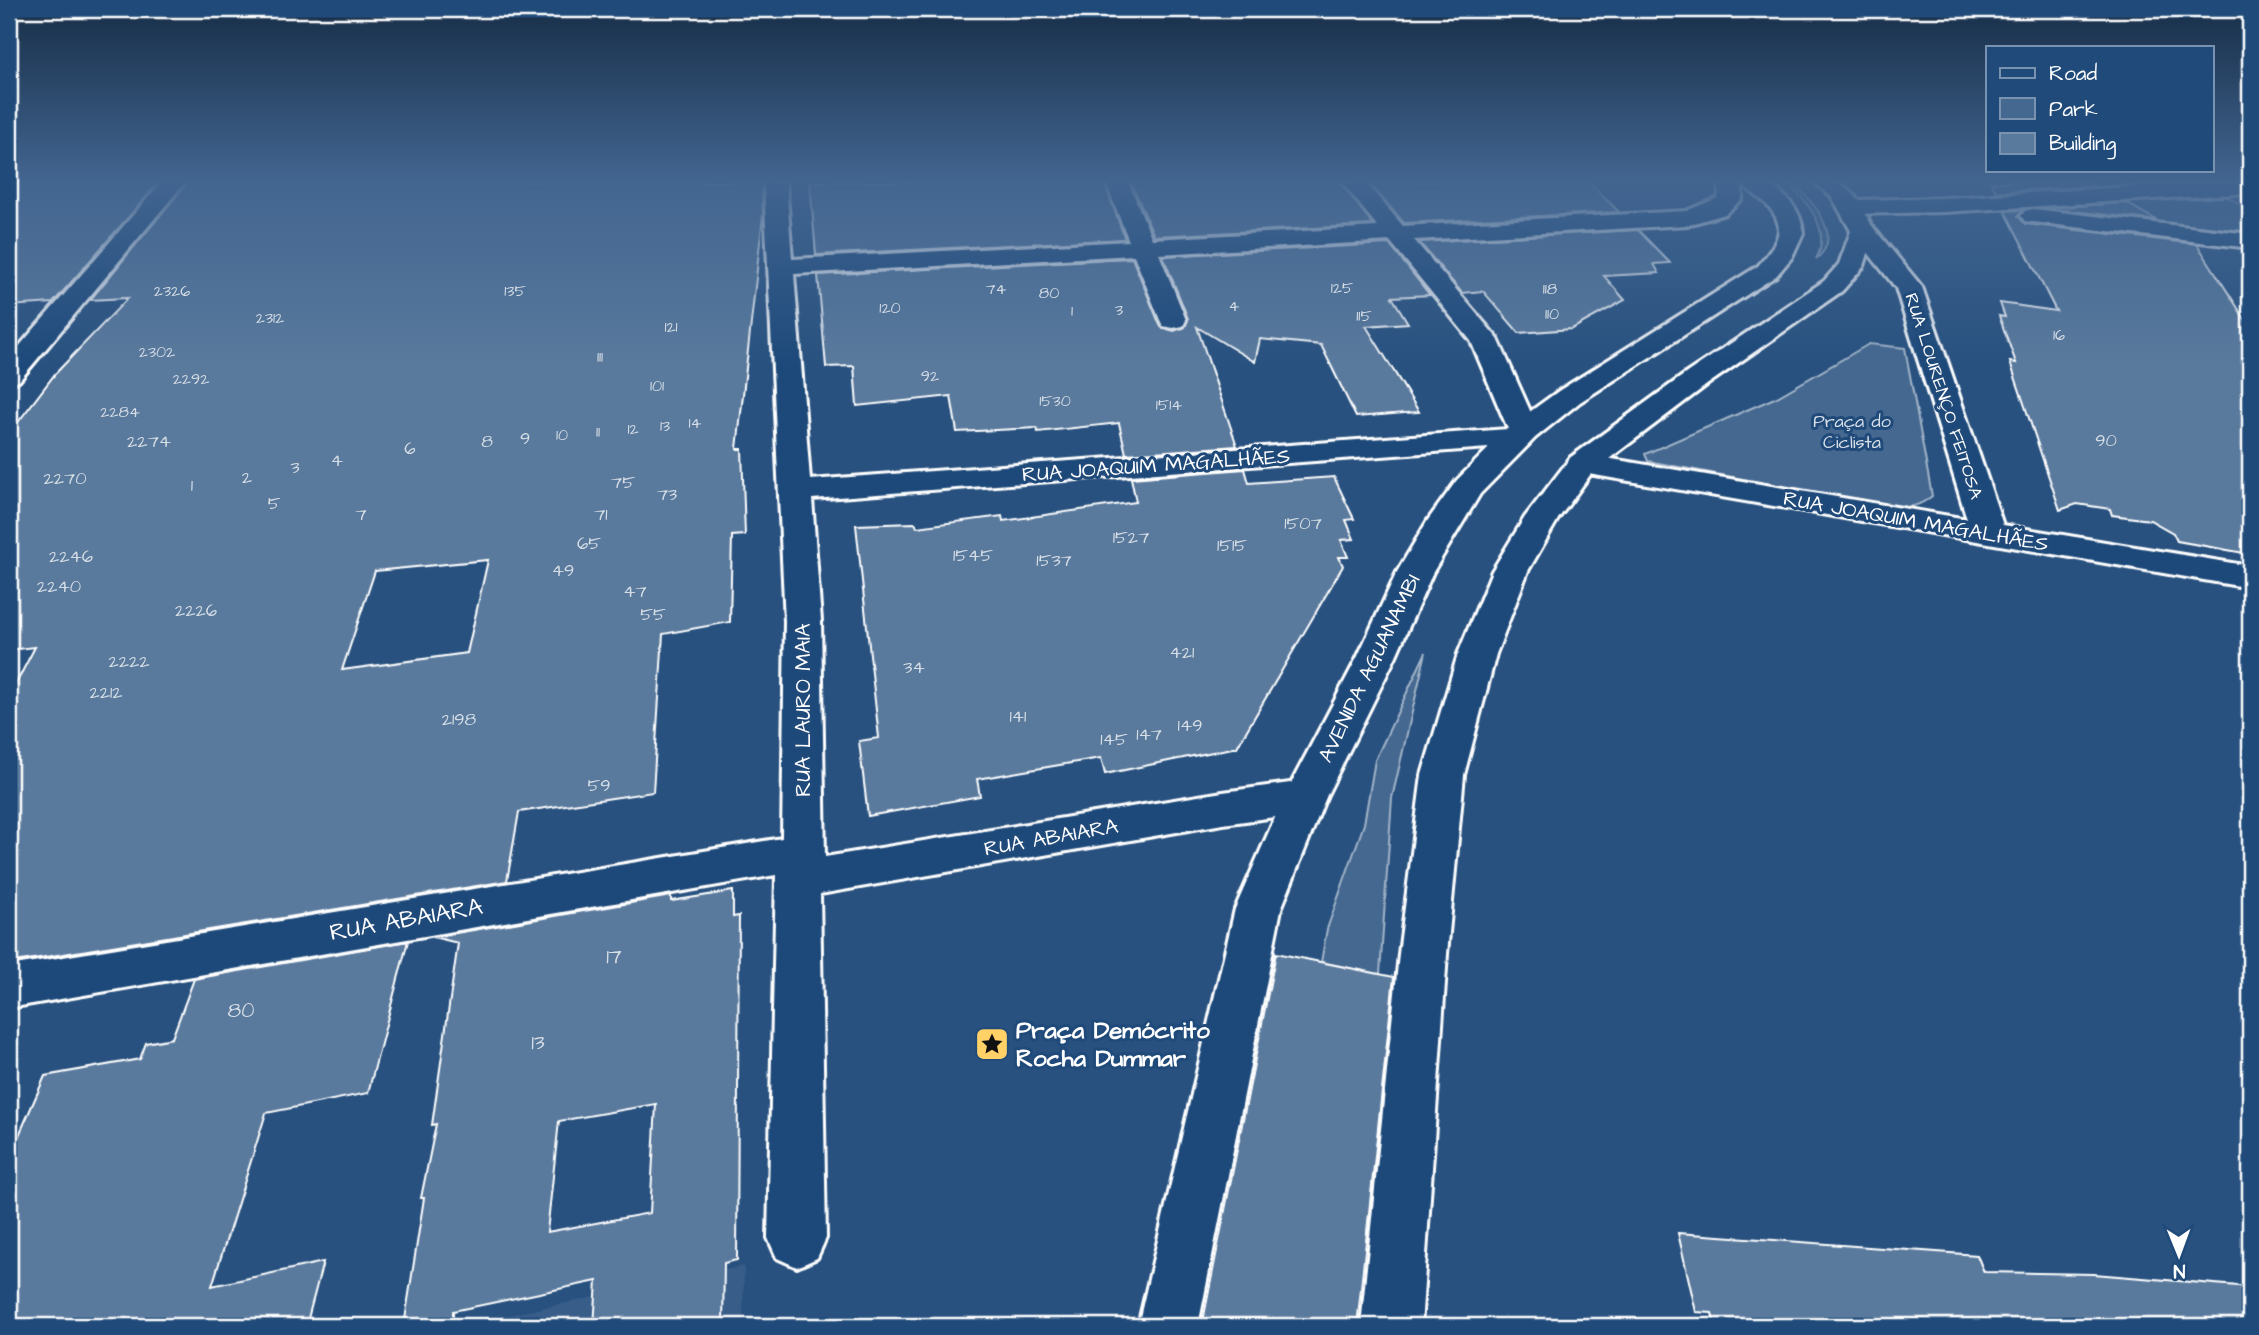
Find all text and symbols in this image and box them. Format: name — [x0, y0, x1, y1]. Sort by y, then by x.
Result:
legend — [1986, 46, 2214, 172]
text: Road — [2049, 59, 2097, 88]
text: Park — [2049, 95, 2098, 124]
text: Building — [2049, 129, 2117, 160]
house number: 125 — [1331, 277, 1354, 299]
house number: 74 — [986, 278, 1006, 300]
house number: 118 — [1543, 278, 1557, 300]
house number: 2326 — [154, 280, 190, 302]
house number: 135 — [504, 280, 526, 302]
house number: 80 — [1039, 282, 1059, 304]
street label: RUA LOURENÇO FEITOSA — [1898, 290, 1989, 503]
house number: 4 — [1229, 295, 1240, 317]
house number: 120 — [879, 297, 901, 319]
house number: 3 — [1115, 299, 1123, 321]
house number: 1 — [1071, 300, 1073, 322]
house number: 110 — [1545, 303, 1559, 325]
house number: 115 — [1356, 305, 1372, 327]
house number: 2312 — [256, 307, 284, 329]
house number: 121 — [664, 316, 678, 338]
house number: 16 — [2053, 324, 2065, 346]
house number: 2302 — [139, 341, 175, 363]
house number: 111 — [597, 346, 603, 368]
house number: 92 — [921, 365, 939, 387]
house number: 2292 — [173, 368, 209, 390]
house number: 101 — [650, 375, 664, 397]
house number: 1530 — [1039, 390, 1071, 412]
house number: 1514 — [1156, 394, 1182, 416]
house number: 2284 — [100, 401, 140, 423]
park label: Praça do Ciclista — [1813, 409, 1891, 455]
house number: 14 — [689, 412, 702, 434]
house number: 13 — [660, 415, 670, 437]
house number: 12 — [627, 418, 639, 440]
house number: 11 — [596, 421, 600, 443]
house number: 10 — [556, 424, 568, 446]
house number: 9 — [520, 426, 530, 451]
house number: 90 — [2095, 428, 2117, 453]
house number: 2274 — [127, 429, 171, 454]
house number: 8 — [481, 429, 493, 454]
house number: 6 — [404, 436, 416, 461]
street label: RUA JOAQUIM MAGALHÃES — [1021, 442, 1291, 489]
house number: 4 — [331, 448, 343, 473]
house number: 3 — [290, 455, 300, 480]
house number: 2 — [242, 465, 253, 490]
house number: 2270 — [43, 466, 87, 491]
house number: 75 — [611, 470, 635, 495]
house number: 1 — [191, 473, 193, 498]
house number: 73 — [657, 482, 677, 507]
street label: RUA JOAQUIM MAGALHÃES — [1781, 484, 2051, 559]
house number: 5 — [268, 491, 281, 516]
house number: 7 — [355, 502, 367, 527]
house number: 71 — [594, 502, 608, 527]
house number: 1507 — [1284, 511, 1322, 536]
house number: 1527 — [1113, 525, 1149, 550]
house number: 65 — [577, 531, 601, 556]
house number: 1515 — [1217, 533, 1247, 558]
house number: 1545 — [953, 543, 993, 568]
house number: 2246 — [49, 544, 93, 569]
house number: 1537 — [1036, 548, 1072, 573]
house number: 49 — [552, 558, 574, 583]
street label: AVENIDA AGUANAMBI — [1311, 569, 1428, 767]
house number: 2240 — [37, 574, 81, 599]
house number: 47 — [623, 579, 647, 604]
house number: 2226 — [175, 598, 217, 623]
house number: 55 — [640, 602, 666, 627]
street label: RUA LAURO MAIA — [789, 623, 818, 797]
house number: 421 — [1170, 640, 1194, 665]
house number: 2222 — [108, 649, 150, 674]
house number: 34 — [903, 655, 925, 680]
house number: 2212 — [89, 680, 123, 705]
house number: 141 — [1010, 704, 1026, 729]
house number: 2198 — [442, 707, 477, 732]
house number: 149 — [1178, 713, 1202, 738]
house number: 147 — [1136, 722, 1162, 747]
house number: 145 — [1100, 727, 1128, 752]
house number: 59 — [588, 773, 611, 798]
street label: RUA ABAIARA — [982, 811, 1121, 864]
street label: RUA ABAIARA — [327, 890, 485, 950]
house number: 17 — [606, 942, 622, 971]
house number: 80 — [228, 996, 254, 1025]
place label: Praça Demócrito Rocha Dummar — [1016, 1014, 1210, 1076]
place icon: Praça Demócrito Rocha Dummar — [973, 1025, 1011, 1063]
house number: 13 — [531, 1028, 545, 1057]
north arrow — [2144, 1220, 2214, 1290]
text: N — [2173, 1257, 2185, 1284]

